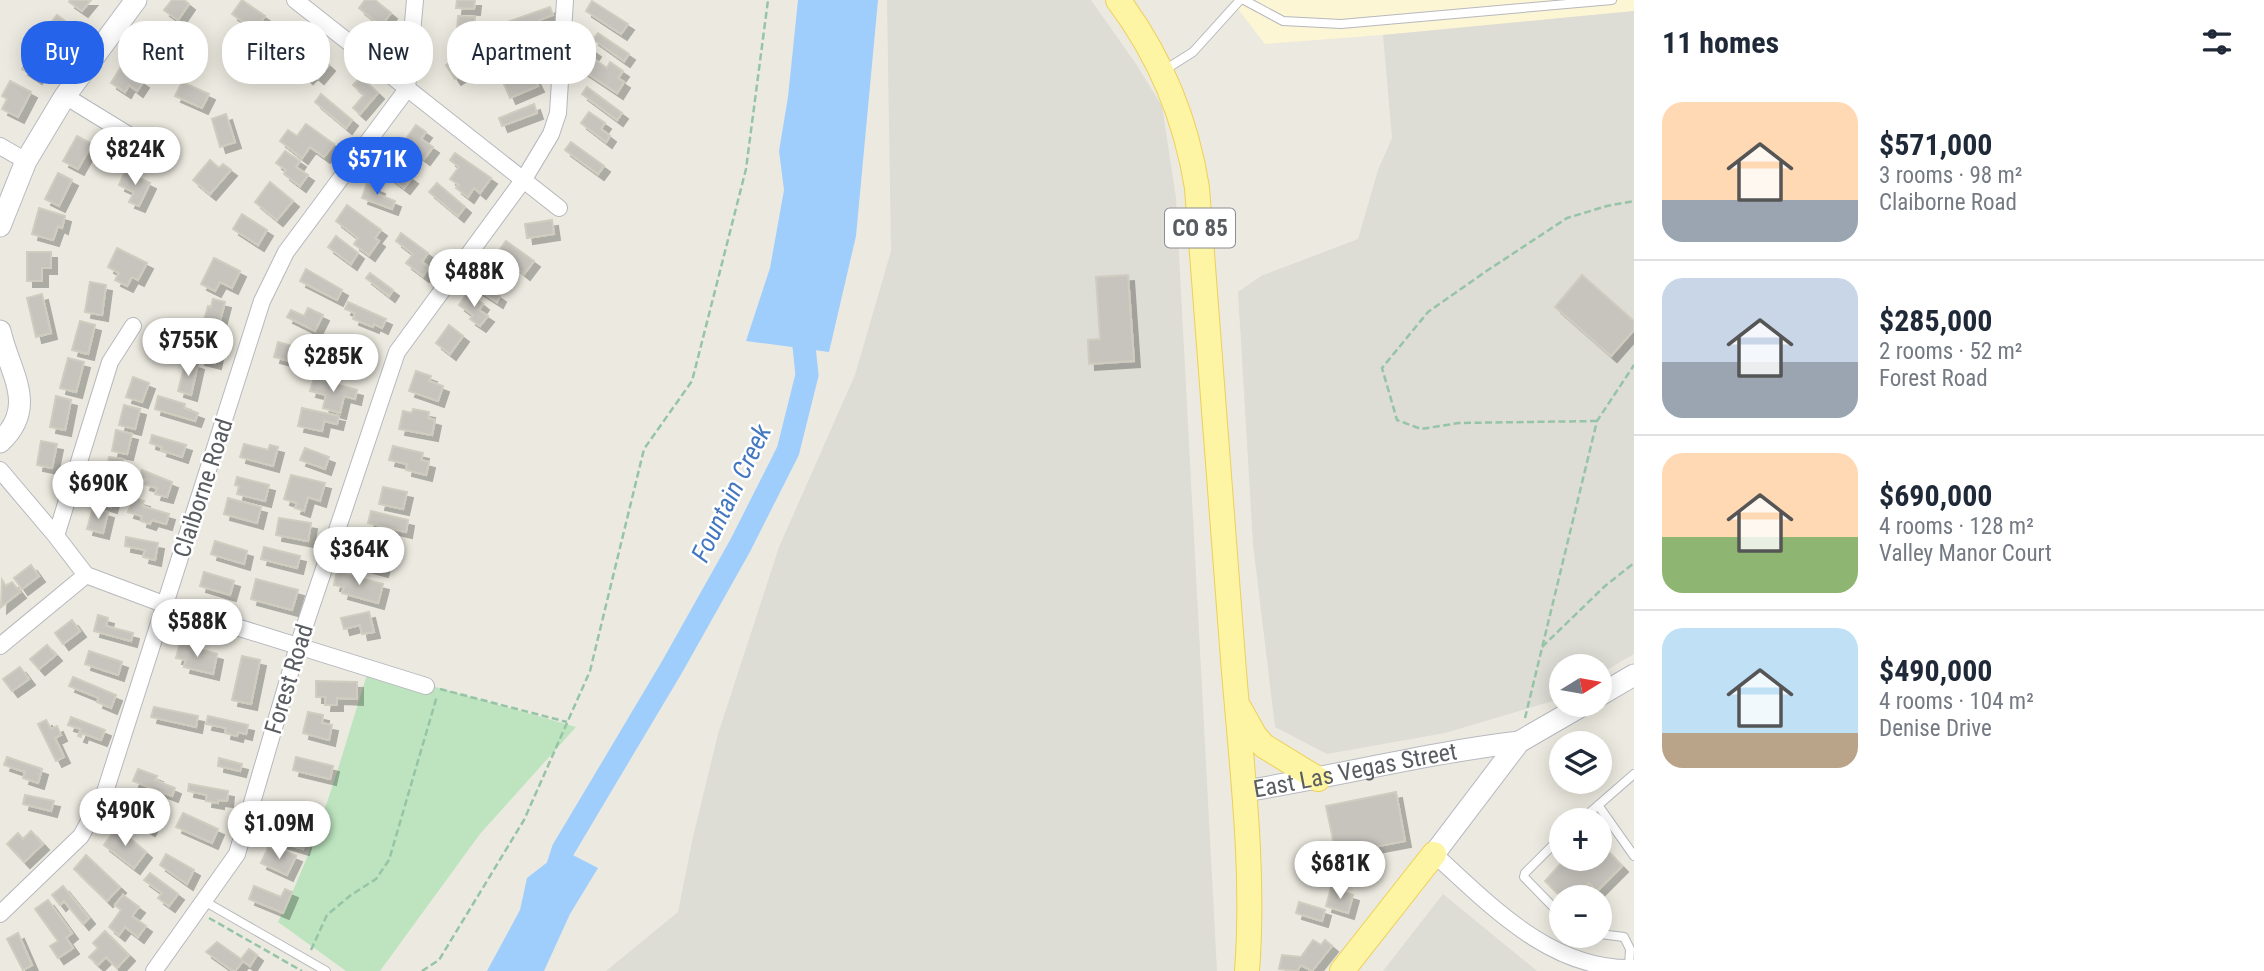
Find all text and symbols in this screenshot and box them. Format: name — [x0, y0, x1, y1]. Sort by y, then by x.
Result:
chip: Buy — [21, 21, 104, 84]
chip: Rent — [118, 21, 208, 84]
chip: Filters — [222, 21, 330, 84]
chip: New — [344, 21, 433, 84]
chip: Apartment — [447, 21, 596, 84]
icon: filters — [2198, 23, 2236, 61]
text: 11 homes — [1662, 25, 1779, 60]
text: $571,000 — [1879, 127, 1992, 162]
pin: $824K — [86, 128, 184, 187]
icon: home — [1718, 130, 1802, 214]
text: $824K — [105, 136, 165, 163]
pin: $571K — [328, 138, 426, 197]
text: $571K — [347, 146, 407, 173]
text: 3 rooms · 98 m² — [1879, 162, 2022, 189]
text: Claiborne Road — [1879, 189, 2017, 216]
road number: CO 85 — [1165, 208, 1235, 247]
pin: $488K — [425, 250, 523, 309]
text: $488K — [444, 258, 504, 285]
text: $285,000 — [1879, 303, 1992, 338]
icon: home — [1718, 306, 1802, 390]
pin: $755K — [139, 318, 237, 378]
text: $755K — [158, 327, 218, 354]
pin: $285K — [284, 334, 382, 394]
text: 2 rooms · 52 m² — [1879, 338, 2022, 365]
text: $285K — [303, 343, 363, 370]
text: Forest Road — [1879, 365, 1988, 392]
street label: Claiborne Road — [167, 415, 239, 561]
water label: Fountain Creek — [685, 419, 777, 567]
pin: $690K — [49, 462, 147, 521]
text: $690K — [68, 470, 128, 497]
text: $690,000 — [1879, 478, 1992, 513]
icon: home — [1718, 481, 1802, 565]
text: 4 rooms · 128 m² — [1879, 513, 2034, 540]
pin: $364K — [310, 528, 408, 587]
text: $364K — [329, 536, 389, 563]
text: Valley Manor Court — [1879, 540, 2052, 567]
pin: $588K — [148, 600, 246, 659]
text: $588K — [167, 608, 227, 635]
street label: Forest Road — [259, 621, 319, 737]
text: $490,000 — [1879, 653, 1992, 688]
north arrow — [1549, 654, 1612, 718]
map controls — [1549, 654, 1612, 948]
icon: home — [1718, 656, 1802, 740]
text: 4 rooms · 104 m² — [1879, 688, 2034, 715]
text: Denise Drive — [1879, 715, 1992, 742]
button: layers — [1549, 731, 1612, 794]
street label: East Las Vegas Street — [1251, 737, 1459, 803]
pin: $490K — [76, 788, 174, 848]
text: $490K — [95, 797, 155, 824]
pin: $1.09M — [222, 802, 336, 861]
button: + — [1549, 808, 1612, 871]
text: $1.09M — [244, 810, 314, 837]
pin: $681K — [1291, 842, 1389, 901]
text: $681K — [1310, 850, 1370, 877]
button: − — [1549, 885, 1612, 948]

